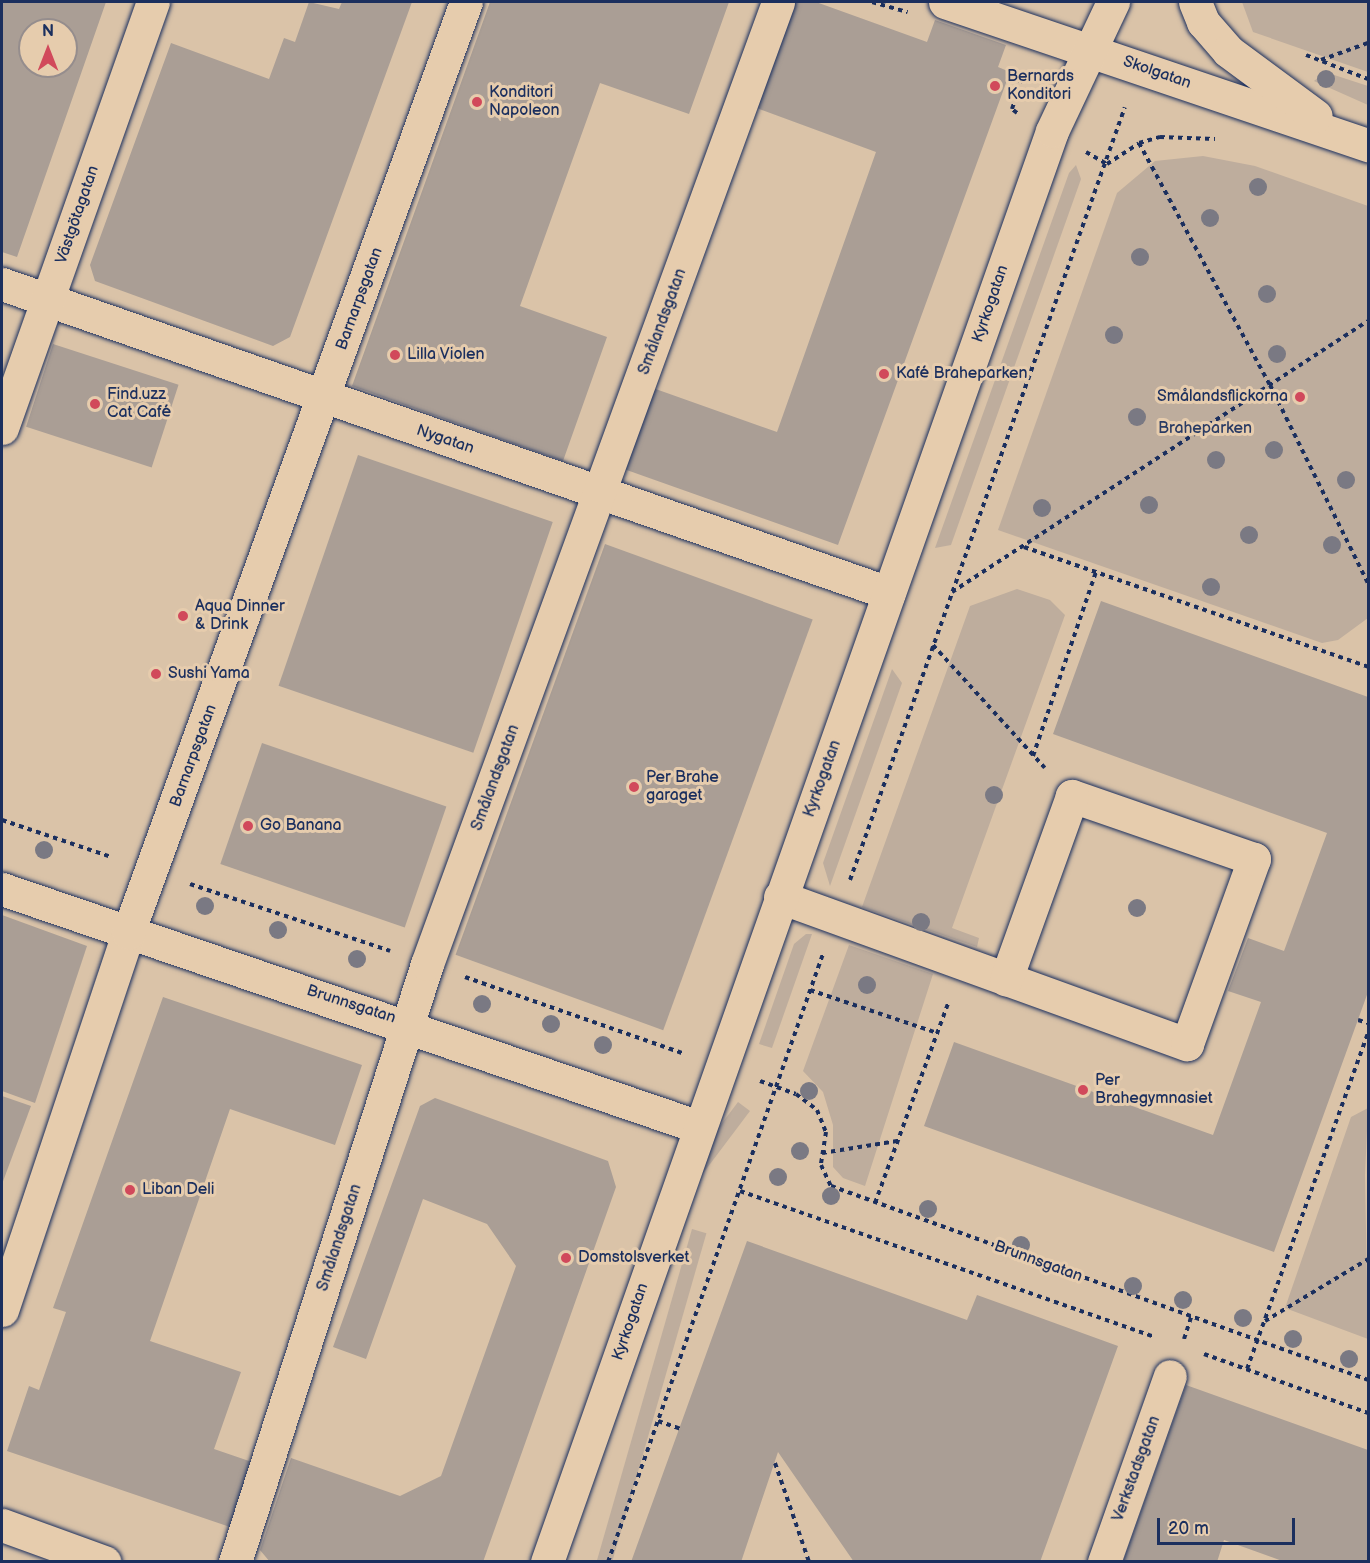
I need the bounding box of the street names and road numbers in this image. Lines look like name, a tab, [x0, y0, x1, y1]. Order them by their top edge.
street label: Skolgatan	[1120, 52, 1194, 94]
street label: Västgötagatan	[52, 163, 104, 267]
street label: Barnarpsgatan	[333, 245, 387, 353]
street label: Kyrkogatan	[969, 263, 1013, 345]
street label: Smålandsgatan	[635, 266, 691, 378]
street label: Nygatan	[414, 421, 476, 459]
street label: Barnarpsgatan	[167, 702, 221, 810]
street label: Smålandsgatan	[468, 722, 524, 834]
street label: Kyrkogatan	[800, 738, 846, 820]
street label: Brunnsgatan	[304, 982, 398, 1028]
street label: Smålandsgatan	[314, 1182, 366, 1294]
street label: Brunnsgatan	[991, 1237, 1085, 1287]
street label: Kyrkogatan	[609, 1281, 653, 1363]
street label: Verkstadsgatan	[1109, 1414, 1165, 1524]

